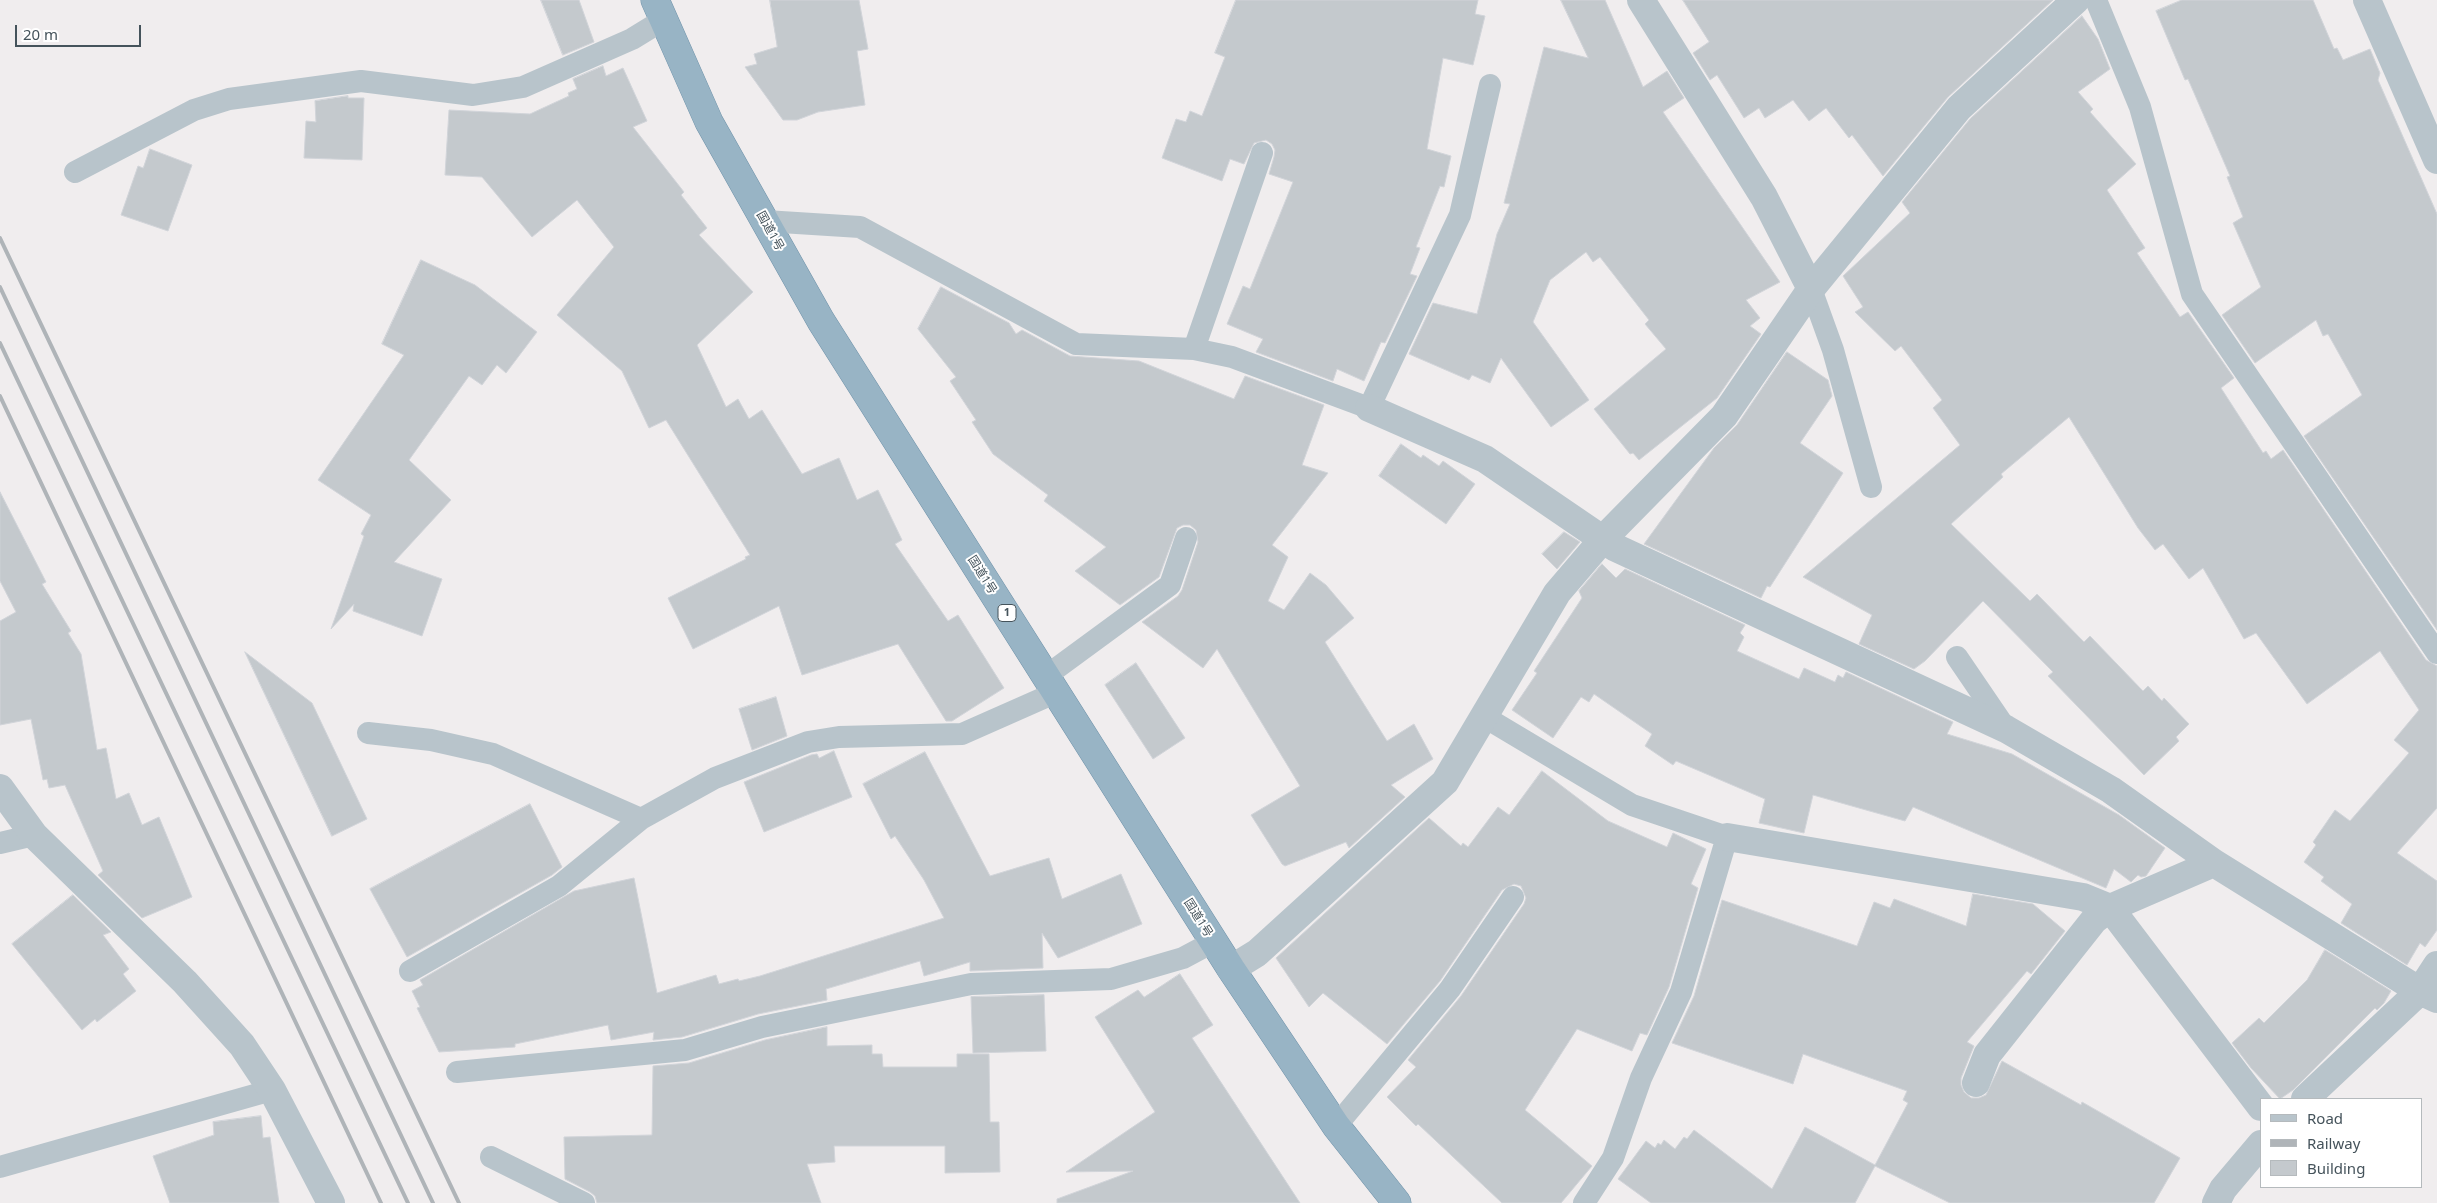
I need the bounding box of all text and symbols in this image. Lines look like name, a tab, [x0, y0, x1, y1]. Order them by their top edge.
scale bar	[18, 15, 144, 47]
text: 20 m	[23, 24, 58, 44]
street label: 国道1号	[753, 209, 787, 253]
street label: 国道1号	[965, 553, 999, 597]
road number: 1	[998, 604, 1016, 622]
street label: 国道1号	[1181, 896, 1215, 940]
legend	[2260, 1098, 2422, 1188]
text: Road	[2307, 1108, 2343, 1128]
text: Railway	[2307, 1133, 2360, 1153]
text: Building	[2307, 1158, 2365, 1178]

